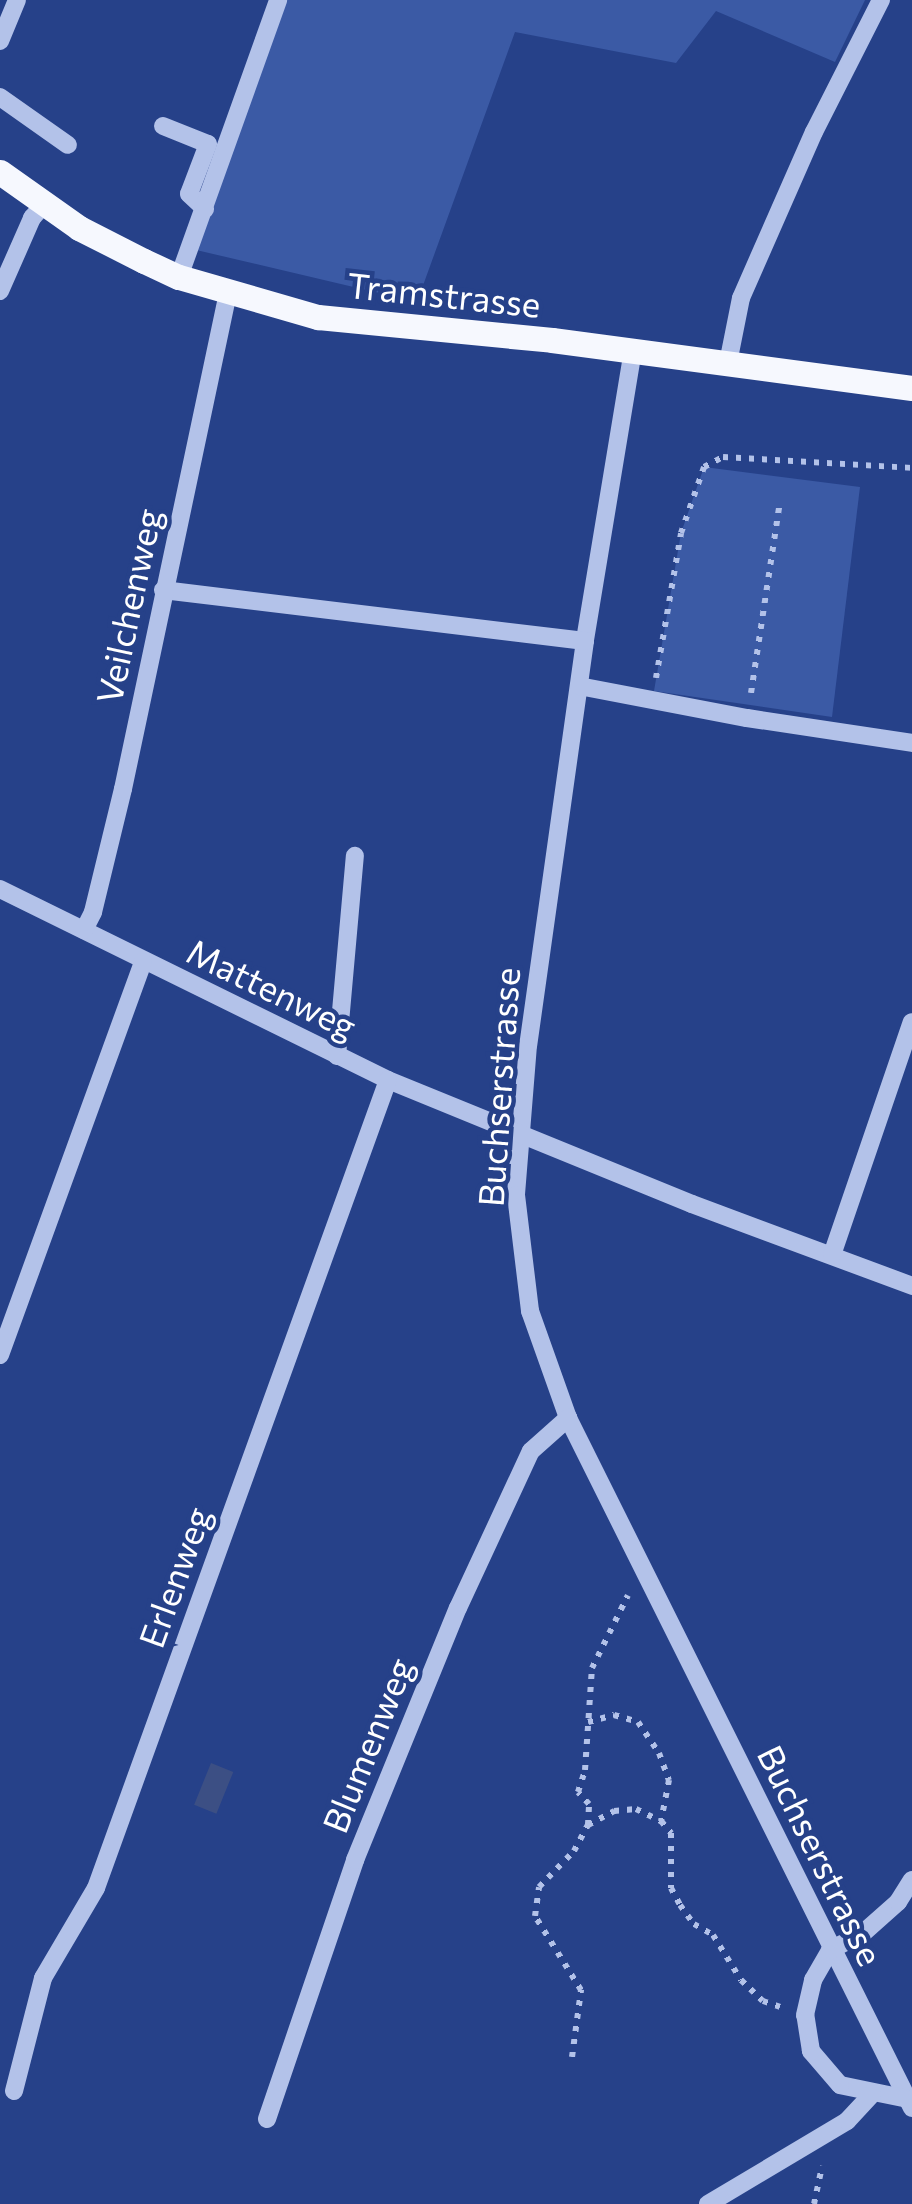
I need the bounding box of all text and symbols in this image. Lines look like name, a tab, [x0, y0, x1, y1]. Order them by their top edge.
street label: Tramstrasse	[345, 263, 543, 325]
street label: Veilchenweg	[87, 505, 169, 707]
street label: Mattenweg	[181, 929, 363, 1047]
street label: Buchserstrasse	[469, 966, 527, 1208]
street label: Erlenweg	[129, 1501, 219, 1653]
street label: Blumenweg	[313, 1652, 421, 1838]
street label: Buchserstrasse	[750, 1738, 892, 1972]

